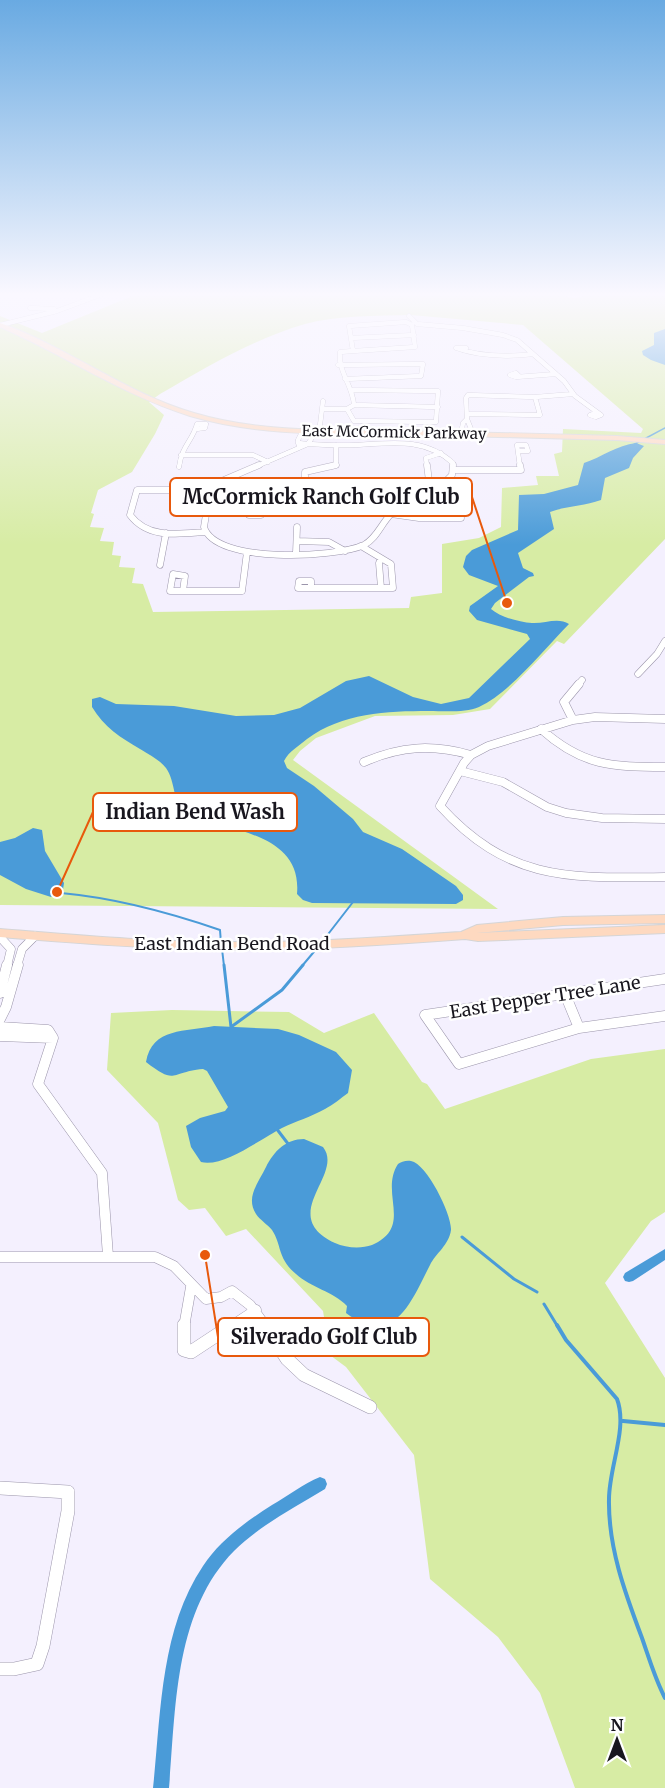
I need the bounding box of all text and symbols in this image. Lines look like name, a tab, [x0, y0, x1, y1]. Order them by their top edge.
street label: East McCormick Parkway	[301, 421, 487, 443]
callout: McCormick Ranch Golf Club	[170, 478, 472, 516]
text: McCormick Ranch Golf Club	[182, 484, 460, 509]
callout: Indian Bend Wash	[93, 793, 297, 831]
text: Indian Bend Wash	[105, 799, 286, 824]
street label: East Indian Bend Road	[134, 932, 330, 955]
street label: East Pepper Tree Lane	[448, 971, 642, 1023]
callout: Silverado Golf Club	[218, 1318, 429, 1356]
text: Silverado Golf Club	[231, 1324, 417, 1349]
north arrow	[587, 1710, 647, 1770]
text: N	[611, 1715, 624, 1735]

